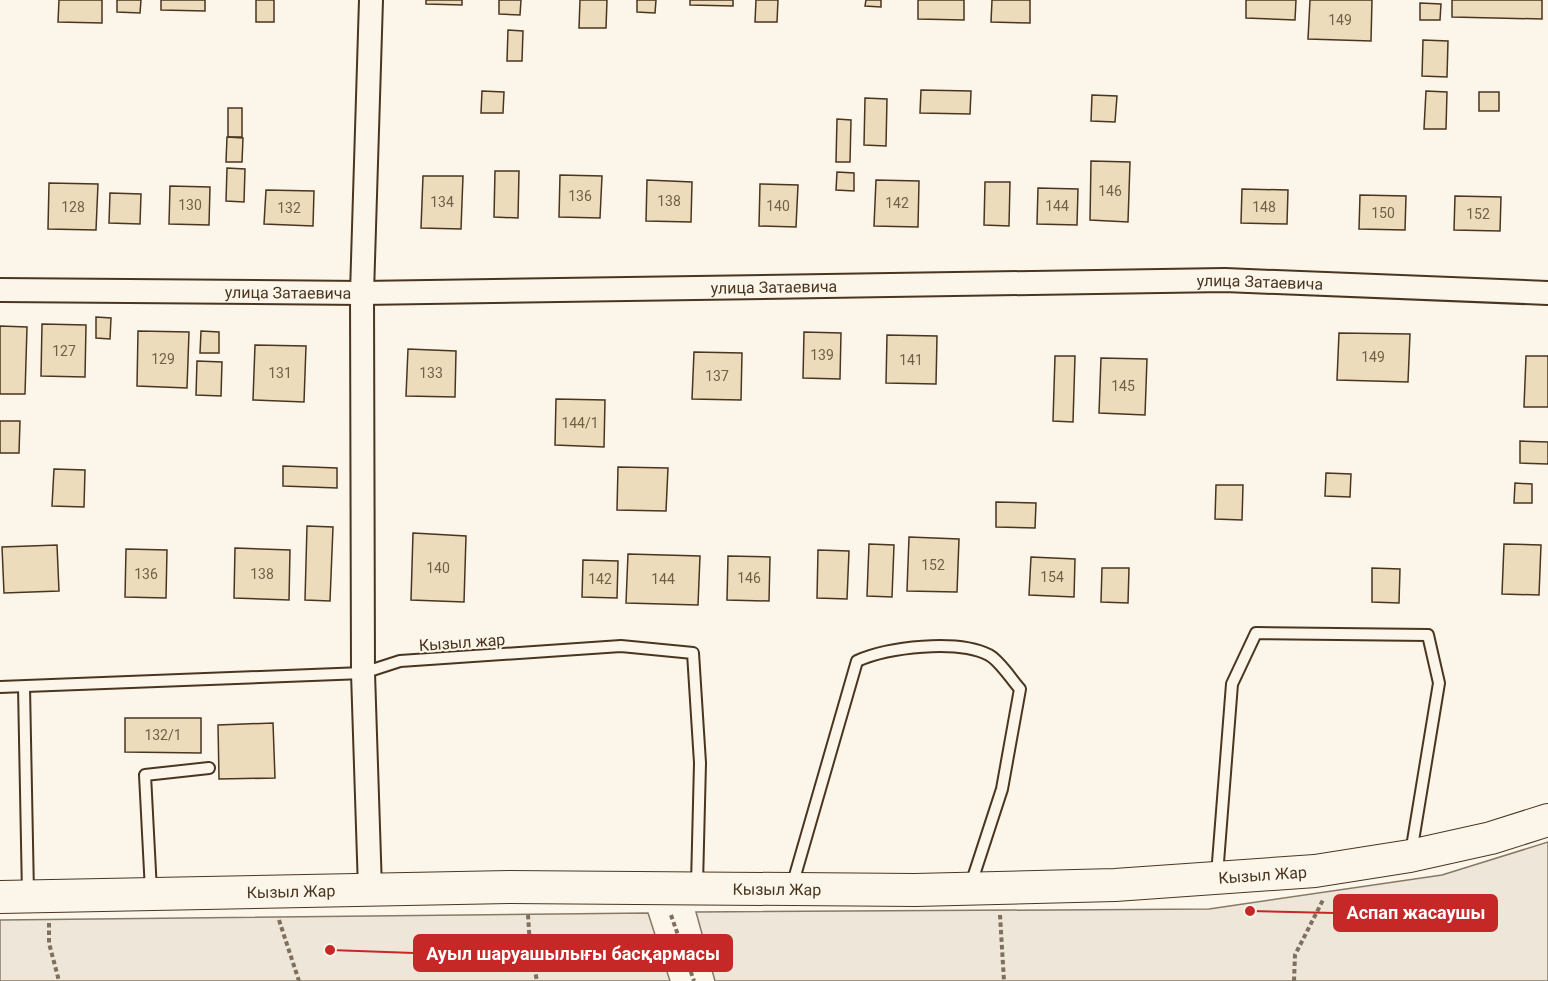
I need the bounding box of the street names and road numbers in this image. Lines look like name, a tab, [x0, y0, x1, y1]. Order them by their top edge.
street label: улица Затаевича	[1196, 271, 1323, 294]
street label: улица Затаевича	[711, 277, 837, 298]
street label: улица Затаевича	[225, 283, 351, 303]
street label: Кызыл жар	[418, 630, 506, 655]
street label: Кызыл Жар	[1218, 863, 1307, 888]
street label: Кызыл Жар	[732, 880, 821, 899]
street label: Кызыл Жар	[246, 881, 335, 902]

